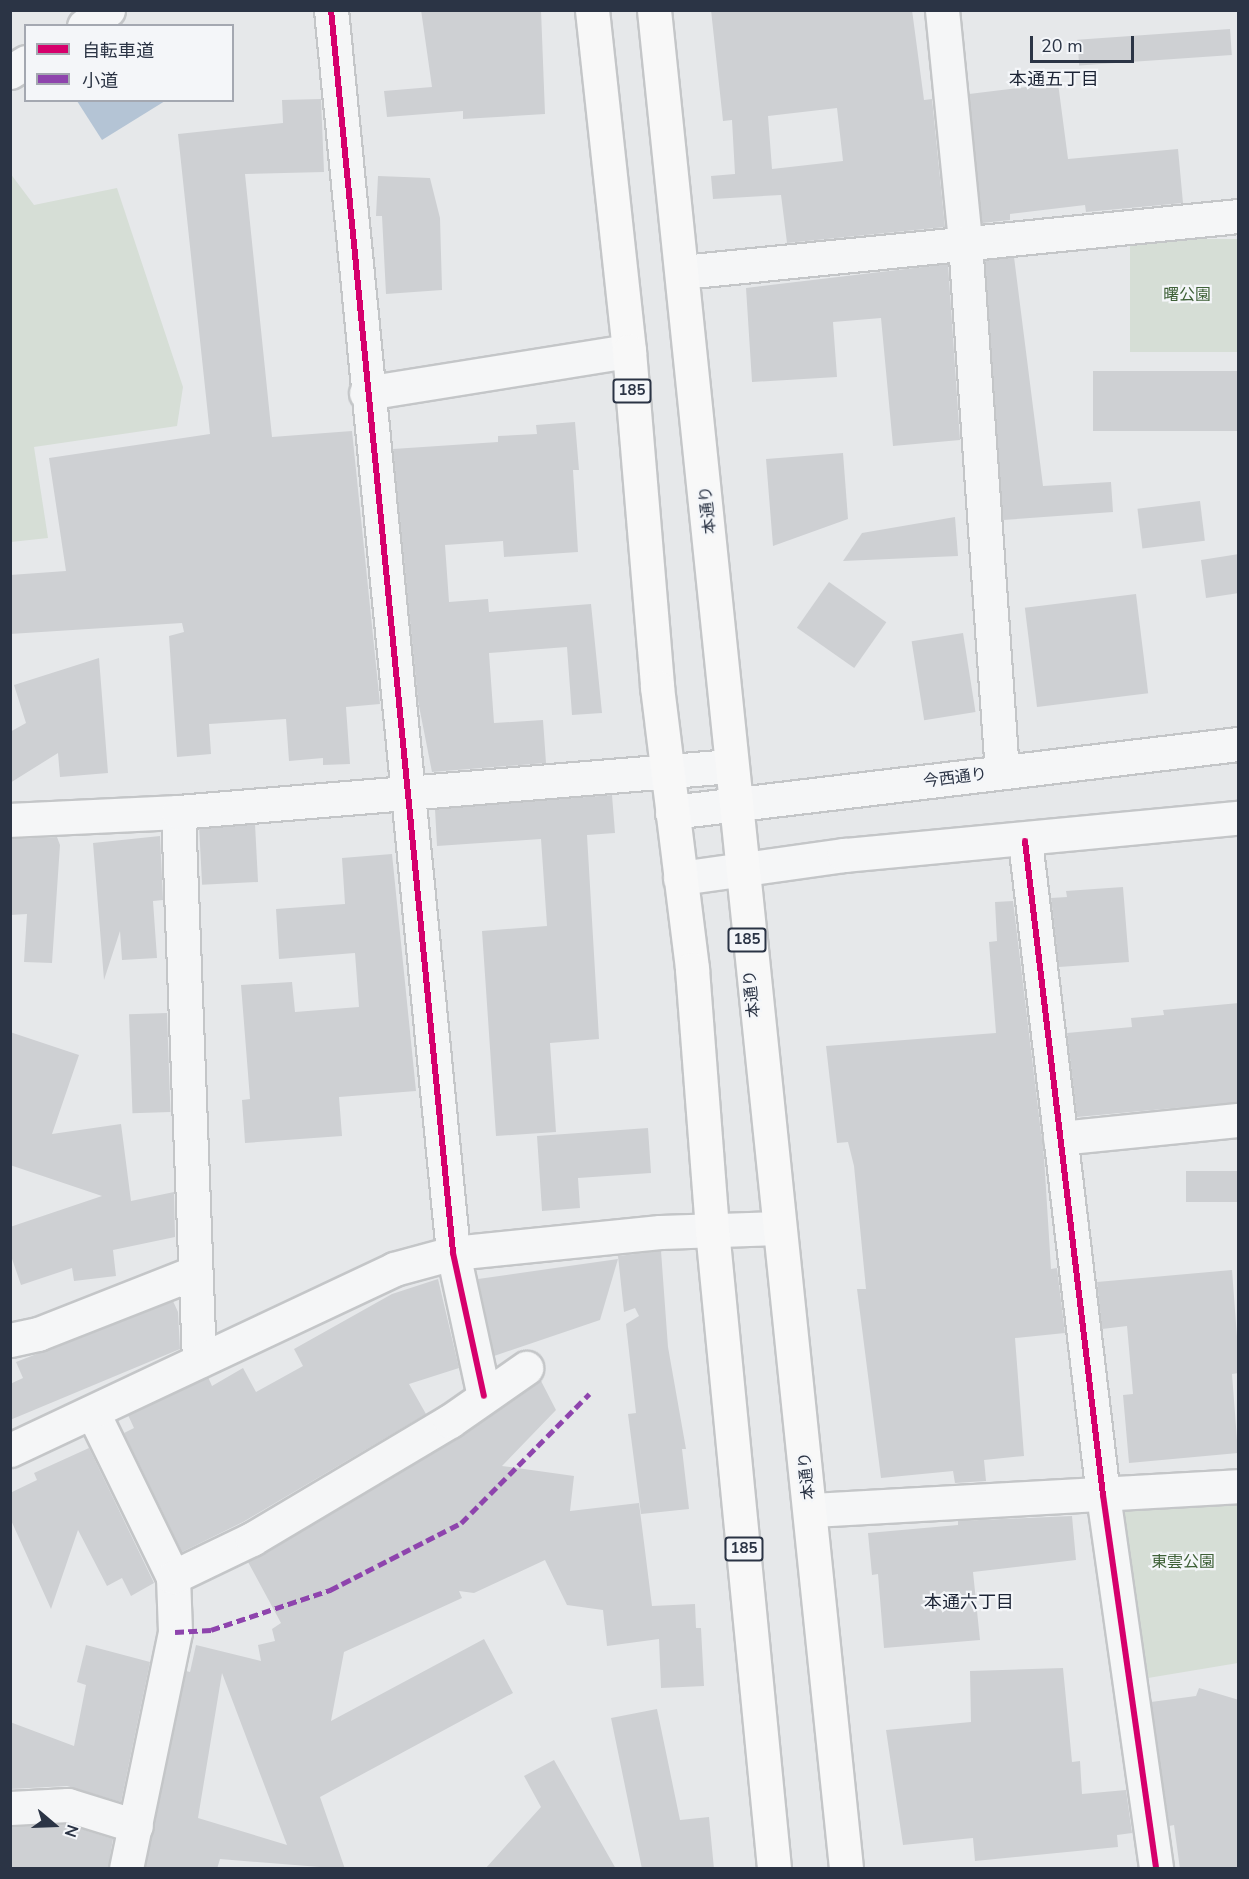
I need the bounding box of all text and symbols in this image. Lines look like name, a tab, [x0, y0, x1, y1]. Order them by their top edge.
legend	[24, 24, 234, 102]
scale bar	[1033, 24, 1136, 62]
text: 20 m	[1041, 34, 1083, 58]
text: 自転車道	[82, 39, 154, 63]
district label: 本通五丁目	[1009, 68, 1099, 90]
text: 小道	[82, 69, 118, 93]
park label: 曙公園	[1163, 285, 1211, 305]
road number: 185	[612, 379, 652, 403]
street label: 本通り	[696, 485, 720, 535]
street label: 今西通り	[922, 765, 988, 791]
road number: 185	[728, 928, 766, 952]
street label: 本通り	[740, 969, 764, 1019]
street label: 本通り	[795, 1451, 819, 1501]
road number: 185	[724, 1537, 764, 1561]
park label: 東雲公園	[1151, 1552, 1215, 1572]
district label: 本通六丁目	[924, 1591, 1014, 1613]
north arrow	[24, 1795, 84, 1855]
text: N	[59, 1822, 83, 1840]

